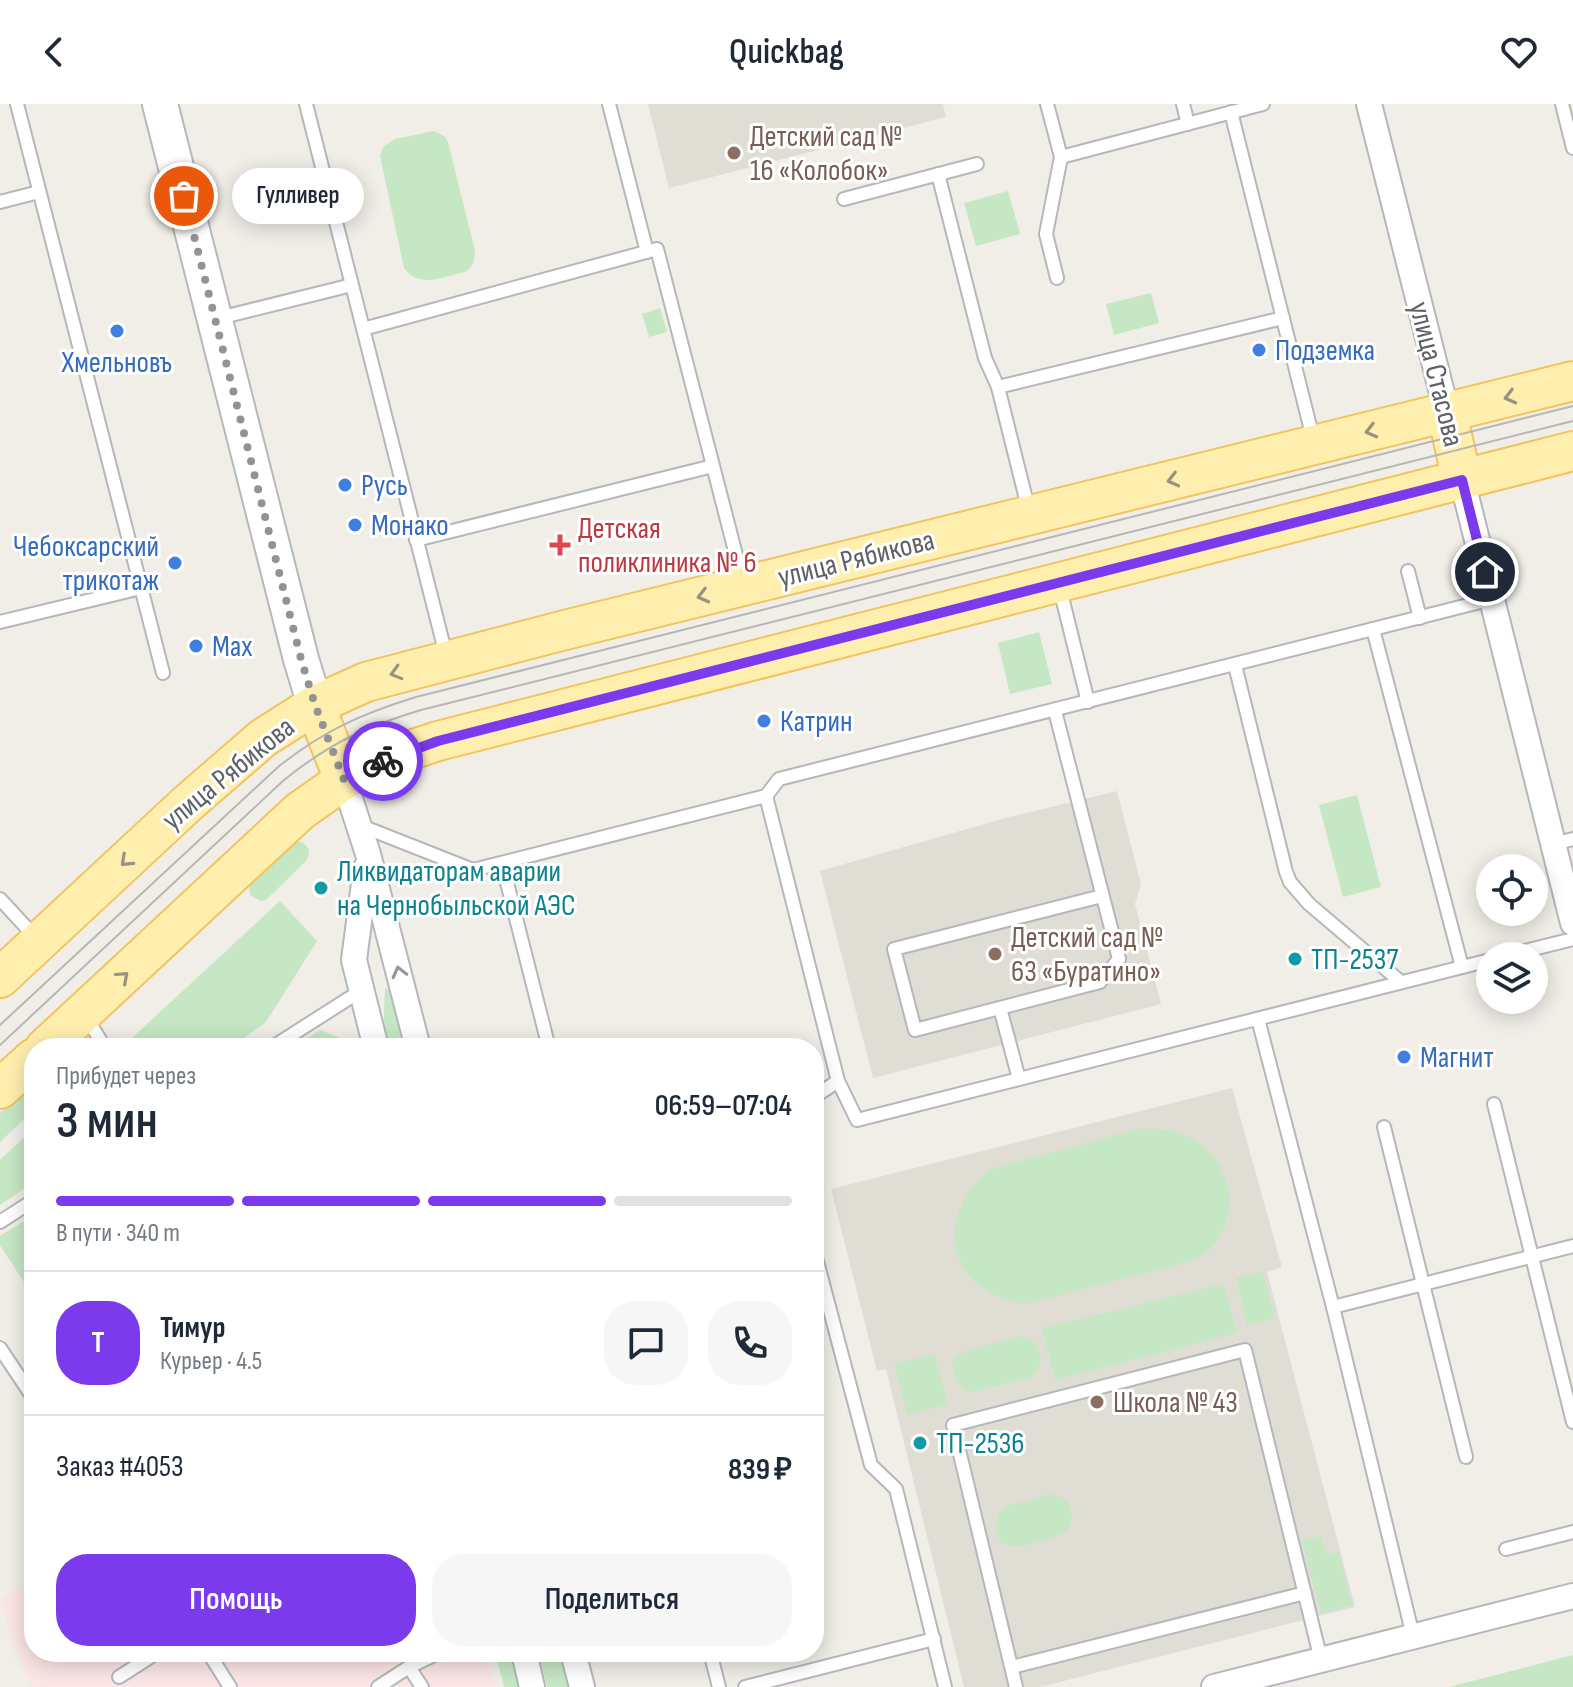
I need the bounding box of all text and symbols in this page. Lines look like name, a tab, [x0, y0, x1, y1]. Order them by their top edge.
icon: back	[32, 30, 76, 74]
icon: heart	[1497, 30, 1541, 74]
text: Quickbag	[729, 31, 844, 74]
place label: Детский сад № 16 «Колобок»	[750, 119, 902, 189]
marker: Детский сад № 16 «Колобок»	[725, 144, 743, 162]
pin	[150, 162, 218, 230]
callout: Гулливер	[232, 168, 364, 224]
icon: bag	[162, 174, 206, 218]
text: Гулливер	[256, 180, 340, 211]
street label: улица Стасова	[1401, 298, 1471, 450]
marker: Хмельновъ	[108, 322, 126, 340]
place label: Подземка	[1275, 333, 1375, 369]
marker: Подземка	[1250, 341, 1268, 359]
place label: Хмельновъ	[61, 345, 172, 381]
one-way arrow	[1504, 387, 1518, 404]
one-way arrow	[1365, 422, 1379, 439]
place label: Русь	[361, 468, 408, 504]
one-way arrow	[1166, 471, 1180, 488]
marker: Русь	[336, 476, 354, 494]
place label: Монако	[371, 508, 449, 544]
place label: Детская поликлиника № 6	[578, 511, 757, 581]
marker: Монако	[346, 516, 364, 534]
street label: улица Рябикова	[774, 522, 938, 596]
place label: Чебоксарский трикотаж	[13, 529, 159, 599]
marker: Детская поликлиника № 6	[549, 534, 571, 556]
pin	[1451, 538, 1519, 606]
icon: home	[1463, 550, 1507, 594]
marker: Чебоксарский трикотаж	[166, 554, 184, 572]
one-way arrow	[696, 586, 710, 603]
place label: Max	[212, 629, 253, 665]
marker: Max	[187, 637, 205, 655]
one-way arrow	[390, 664, 404, 681]
place label: Катрин	[780, 704, 853, 740]
street label: улица Рябикова	[155, 709, 302, 838]
marker: Катрин	[755, 712, 773, 730]
courier	[343, 721, 423, 801]
icon: bike	[361, 739, 405, 783]
one-way arrow	[120, 851, 135, 865]
place label: Ликвидаторам аварии на Чернобыльской АЭС	[337, 854, 576, 924]
map controls	[1476, 854, 1548, 1014]
button: locate	[1476, 854, 1548, 926]
marker: Ликвидаторам аварии на Чернобыльской АЭС	[312, 879, 330, 897]
place label: Детский сад № 63 «Буратино»	[1011, 920, 1163, 990]
place label: ТП-2537	[1311, 942, 1398, 978]
button: layers	[1476, 942, 1548, 1014]
marker: Детский сад № 63 «Буратино»	[986, 945, 1004, 963]
marker: ТП-2537	[1286, 950, 1304, 968]
one-way arrow	[391, 966, 408, 980]
one-way arrow	[114, 972, 129, 986]
place label: Магнит	[1420, 1040, 1494, 1076]
marker: Магнит	[1395, 1048, 1413, 1066]
text: Прибудет через	[56, 1061, 196, 1092]
text: 06:59–07:04	[655, 1088, 792, 1124]
text: 3 мин	[56, 1090, 158, 1153]
text: В пути · 340 m	[56, 1218, 180, 1249]
button: chat	[604, 1301, 688, 1385]
button: phone	[708, 1301, 792, 1385]
text: Тимур	[160, 1310, 225, 1346]
text: Т	[91, 1325, 105, 1361]
text: Курьер · 4.5	[160, 1346, 262, 1377]
place label: Школа № 43	[1113, 1385, 1238, 1421]
marker: Школа № 43	[1088, 1393, 1106, 1411]
place label: ТП-2536	[936, 1426, 1025, 1462]
marker: ТП-2536	[911, 1434, 929, 1452]
text: Заказ #4053	[56, 1449, 184, 1485]
text: 839 ₽	[728, 1452, 792, 1488]
button: Помощь	[56, 1554, 416, 1646]
button: Поделиться	[432, 1554, 792, 1646]

